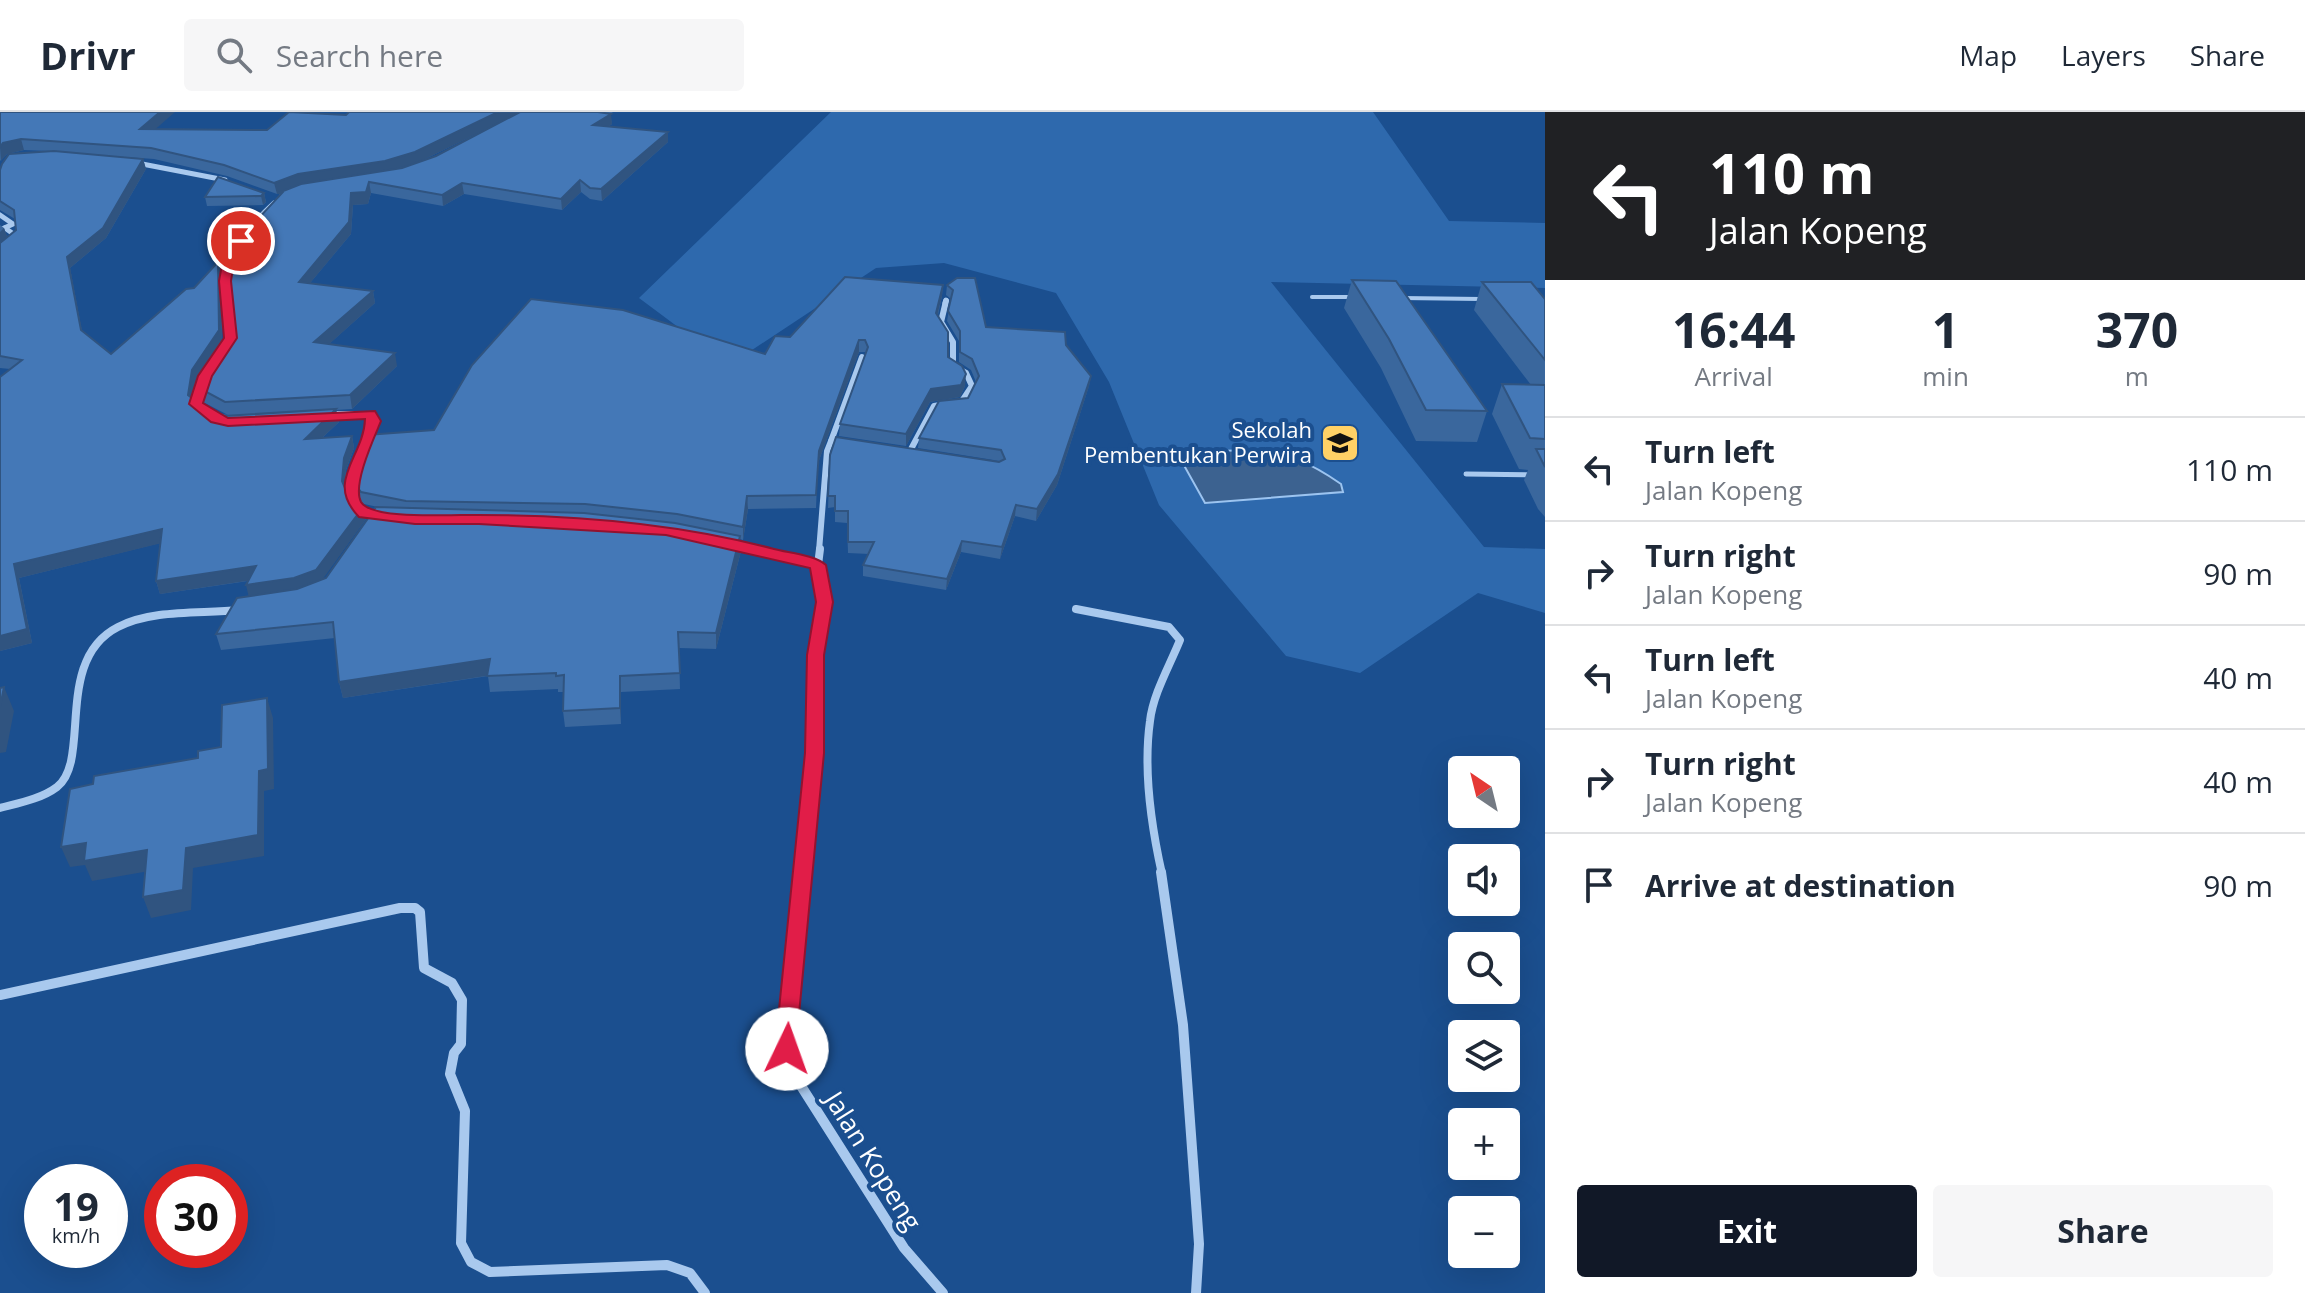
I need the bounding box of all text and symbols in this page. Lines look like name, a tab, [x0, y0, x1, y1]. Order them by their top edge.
search box	[184, 19, 744, 91]
text: Drivr	[40, 29, 136, 81]
icon: search	[212, 33, 256, 77]
text: Search here	[276, 35, 443, 76]
text: Map	[1959, 36, 2017, 74]
text: Layers	[2061, 36, 2146, 74]
text: Share	[2190, 36, 2265, 74]
text: 110 m	[1709, 134, 1875, 210]
icon: left	[1577, 144, 1681, 248]
text: Jalan Kopeng	[1709, 206, 1927, 255]
pin	[207, 207, 275, 275]
icon: arrive	[219, 219, 263, 263]
text: 16:44	[1672, 297, 1795, 362]
text: 1	[1932, 297, 1959, 362]
text: 370	[2096, 297, 2178, 362]
text: Arrival	[1694, 358, 1773, 394]
text: min	[1922, 358, 1969, 394]
text: m	[2125, 358, 2149, 394]
place label: Sekolah Pembentukan Perwira	[1084, 414, 1312, 469]
school or university icon: Sekolah Pembentukan Perwira	[1319, 422, 1361, 464]
text: Turn left	[1645, 431, 1775, 472]
icon: left	[1577, 447, 1621, 491]
text: 110 m	[2186, 449, 2273, 490]
text: Jalan Kopeng	[1645, 472, 1802, 508]
text: Turn right	[1645, 535, 1796, 576]
icon: right	[1577, 551, 1621, 595]
text: 90 m	[2203, 553, 2273, 594]
text: Jalan Kopeng	[1645, 576, 1802, 612]
text: Turn left	[1645, 639, 1775, 680]
icon: left	[1577, 655, 1621, 699]
text: 40 m	[2203, 657, 2273, 698]
text: Jalan Kopeng	[1645, 680, 1802, 716]
text: Turn right	[1645, 743, 1796, 784]
north arrow	[1448, 756, 1520, 828]
map controls	[1448, 756, 1520, 1268]
icon: right	[1577, 759, 1621, 803]
text: 40 m	[2203, 761, 2273, 802]
text: Jalan Kopeng	[1645, 784, 1802, 820]
button: sound	[1448, 844, 1520, 916]
icon: arrive	[1577, 863, 1621, 907]
text: Arrive at destination	[1645, 865, 1956, 906]
text: 90 m	[2203, 865, 2273, 906]
button: search	[1448, 932, 1520, 1004]
position arrow	[745, 1007, 829, 1091]
button: layers	[1448, 1020, 1520, 1092]
street label: Jalan Kopeng	[815, 1082, 931, 1237]
button: +	[1448, 1108, 1520, 1180]
speed limit sign: 30	[144, 1164, 248, 1268]
text: 19	[53, 1178, 99, 1233]
button: Exit	[1577, 1185, 1917, 1277]
button: Share	[1933, 1185, 2273, 1277]
button: −	[1448, 1196, 1520, 1268]
text: km/h	[52, 1222, 100, 1249]

